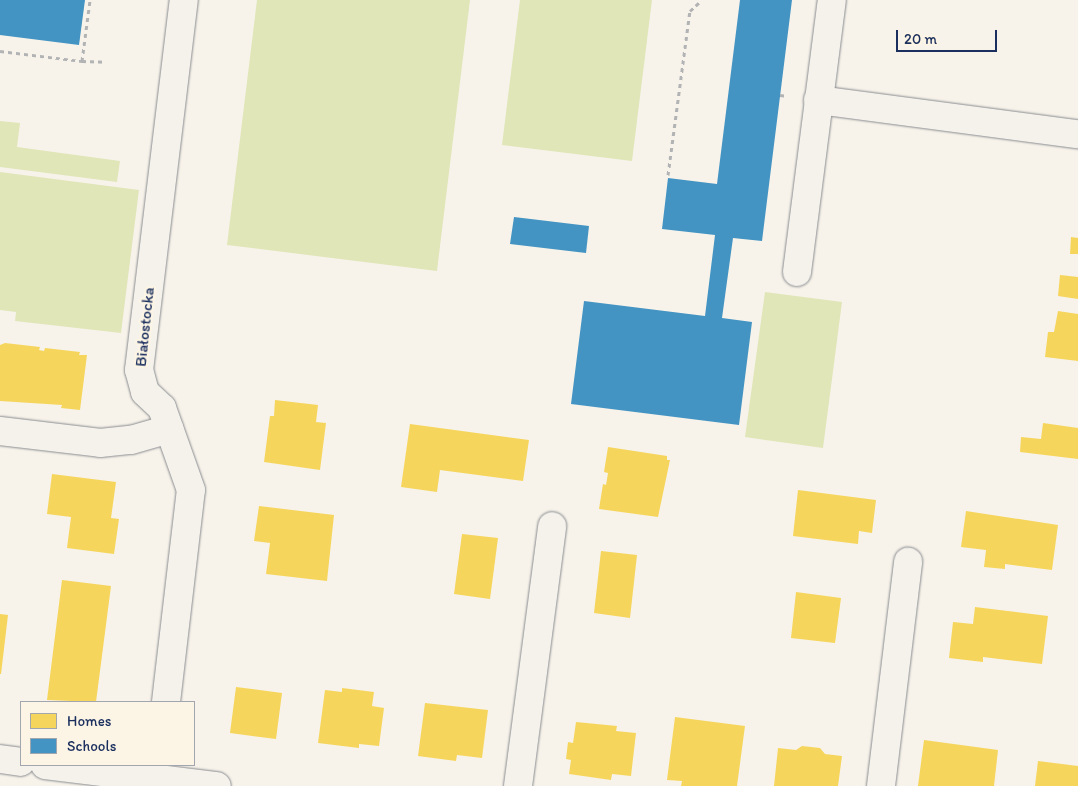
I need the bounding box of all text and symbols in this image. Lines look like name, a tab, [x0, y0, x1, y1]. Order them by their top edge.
scale bar	[898, 20, 999, 52]
text: 20 m	[904, 30, 937, 48]
street label: Białostocka	[131, 286, 159, 368]
legend	[20, 701, 195, 766]
text: Homes	[67, 712, 111, 730]
text: Schools	[67, 737, 116, 755]

